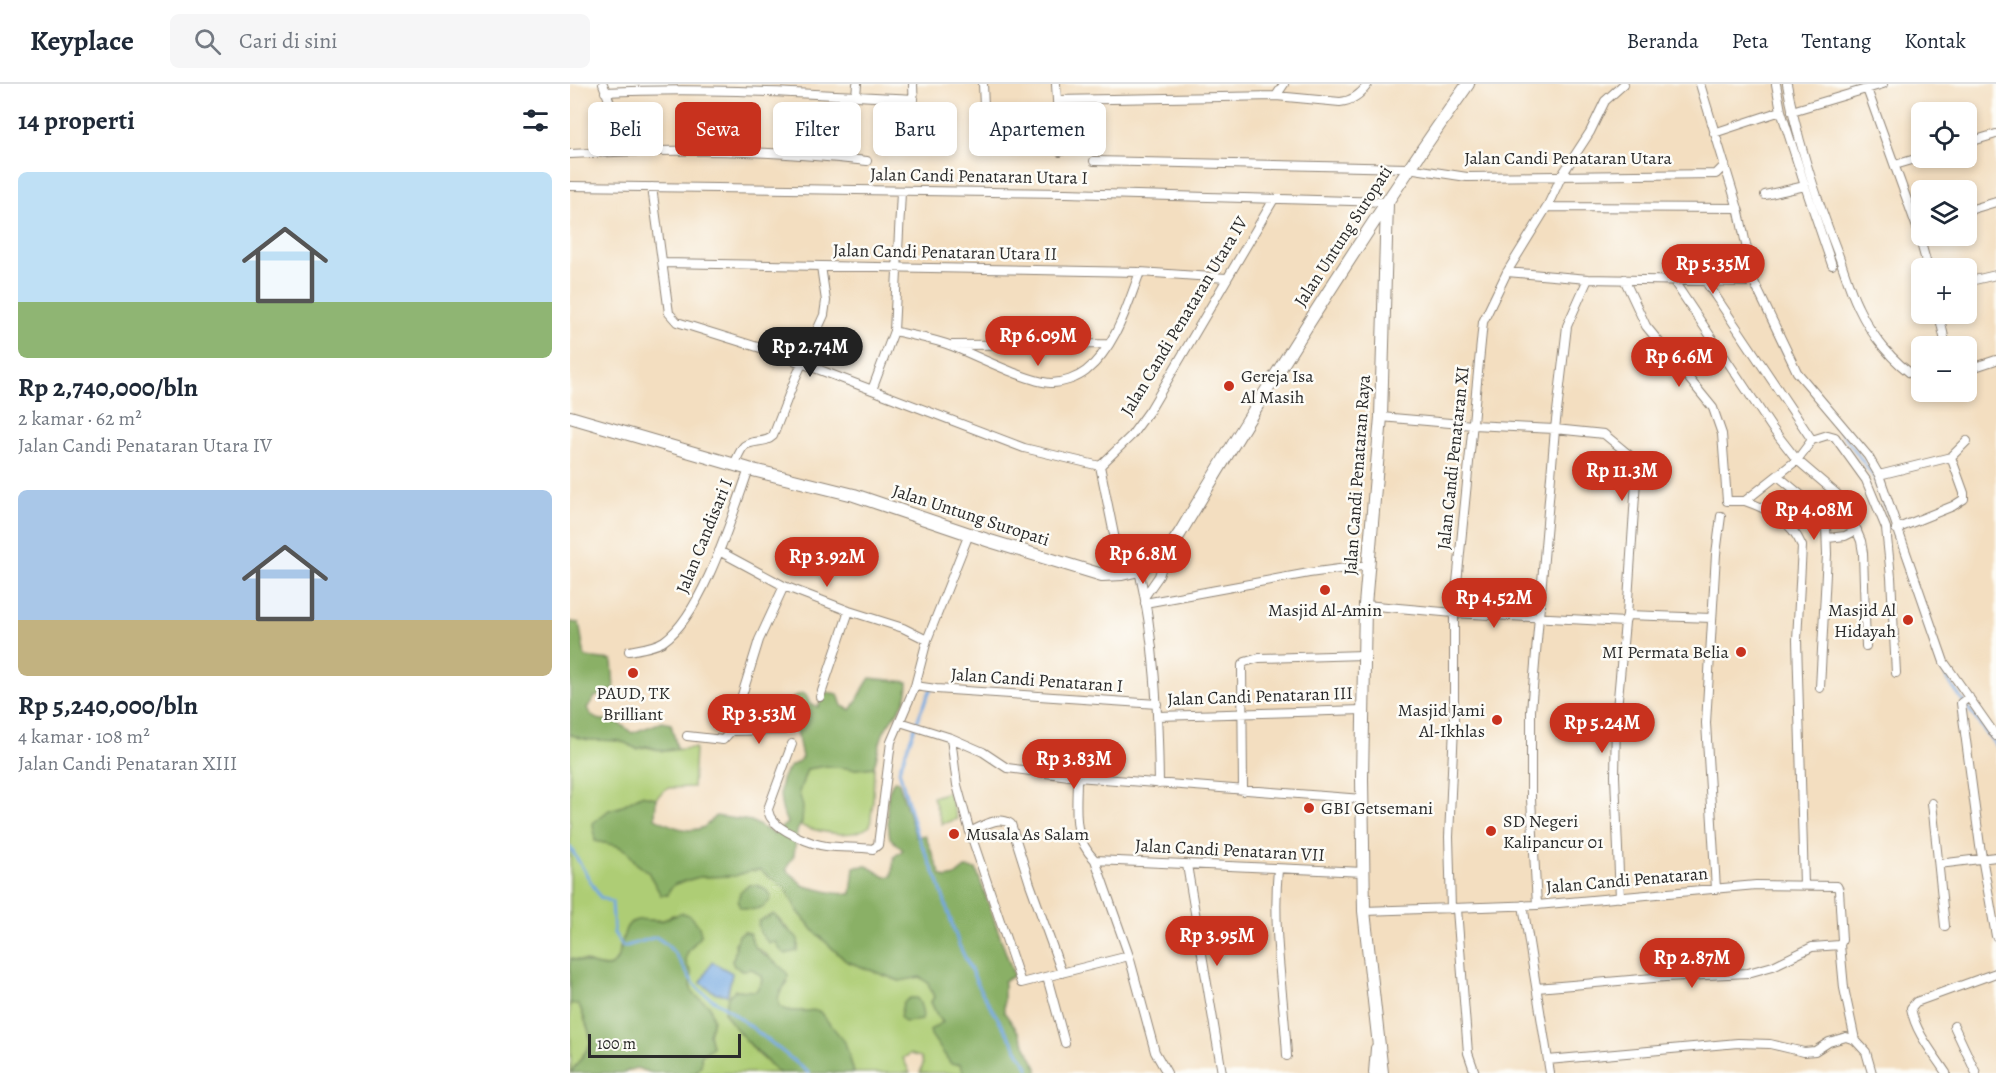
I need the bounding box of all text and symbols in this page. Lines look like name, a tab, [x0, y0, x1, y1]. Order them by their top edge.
search box	[170, 14, 590, 68]
text: Keyplace	[30, 22, 134, 60]
icon: search	[191, 25, 224, 58]
text: Cari di sini	[239, 26, 338, 56]
text: Beranda	[1627, 27, 1699, 55]
text: Peta	[1732, 27, 1768, 55]
text: Tentang	[1801, 27, 1871, 55]
text: Kontak	[1904, 27, 1966, 55]
chip: Beli	[588, 102, 663, 156]
chip: Sewa	[675, 102, 761, 156]
chip: Filter	[773, 102, 861, 156]
chip: Baru	[873, 102, 957, 156]
chip: Apartemen	[969, 102, 1106, 156]
map controls	[1911, 102, 1977, 402]
button: locate	[1911, 102, 1977, 168]
text: 14 properti	[18, 103, 135, 138]
icon: filters	[519, 104, 552, 137]
street label: Jalan Candi Penataran Utara	[1464, 146, 1672, 170]
street label: Jalan Untung Suropati	[1288, 161, 1398, 311]
street label: Jalan Candi Penataran Utara I	[870, 162, 1088, 190]
button: layers	[1911, 180, 1977, 246]
icon: home	[231, 211, 339, 319]
street label: Jalan Candi Penataran Utara IV	[1115, 212, 1253, 420]
street label: Jalan Candi Penataran Utara II	[833, 238, 1057, 266]
pin: Rp 5.35M	[1651, 244, 1775, 295]
text: Rp 5.35M	[1676, 250, 1750, 277]
button: +	[1911, 258, 1977, 324]
pin: Rp 6.09M	[976, 316, 1100, 367]
text: Rp 6.09M	[999, 322, 1077, 349]
pin: Rp 2.74M	[748, 327, 872, 378]
text: Rp 2.74M	[772, 333, 848, 360]
button: −	[1911, 336, 1977, 402]
pin: Rp 6.6M	[1624, 337, 1734, 388]
text: Rp 6.6M	[1645, 343, 1713, 370]
place label: Gereja Isa Al Masih	[1240, 364, 1314, 409]
street label: Jalan Candi Penataran XI	[1431, 365, 1475, 551]
text: Rp 2,740,000/bln	[18, 370, 198, 405]
street label: Jalan Candi Penataran Raya	[1338, 373, 1376, 576]
marker: Gereja Isa Al Masih	[1222, 379, 1236, 393]
text: 2 kamar · 62 m²	[18, 405, 142, 432]
text: Jalan Candi Penataran Utara IV	[18, 432, 272, 459]
pin: Rp 11.3M	[1560, 451, 1684, 502]
text: Rp 11.3M	[1586, 457, 1658, 484]
street label: Jalan Candisari I	[670, 475, 738, 597]
street label: Jalan Untung Suropati	[889, 478, 1053, 552]
pin: Rp 4.08M	[1752, 490, 1876, 541]
text: Rp 4.08M	[1775, 496, 1853, 523]
icon: home	[231, 529, 339, 637]
pin: Rp 6.8M	[1088, 534, 1198, 585]
pin: Rp 3.92M	[765, 537, 889, 588]
text: Rp 6.8M	[1109, 540, 1177, 567]
text: Rp 3.92M	[789, 543, 865, 570]
pin: Rp 4.52M	[1432, 578, 1556, 629]
marker: Masjid Al-Amin	[1318, 583, 1332, 597]
text: Rp 4.52M	[1456, 584, 1532, 611]
place label: Masjid Al-Amin	[1268, 598, 1382, 622]
place label: Masjid Al Hidayah	[1828, 598, 1897, 643]
marker: Masjid Al Hidayah	[1901, 613, 1915, 627]
place label: MI Permata Belia	[1602, 640, 1730, 664]
marker: MI Permata Belia	[1734, 645, 1748, 659]
street label: Jalan Candi Penataran I	[950, 662, 1124, 698]
marker: PAUD, TK Brilliant	[626, 666, 640, 680]
place label: PAUD, TK Brilliant	[596, 681, 670, 726]
street label: Jalan Candi Penataran III	[1167, 681, 1353, 711]
text: Rp 5,240,000/bln	[18, 688, 198, 723]
pin: Rp 3.53M	[697, 694, 821, 745]
place label: Masjid Jami Al-Ikhlas	[1398, 698, 1485, 743]
text: Rp 3.53M	[722, 700, 796, 727]
pin: Rp 5.24M	[1540, 703, 1664, 754]
text: Rp 5.24M	[1564, 709, 1640, 736]
marker: Masjid Jami Al-Ikhlas	[1490, 713, 1504, 727]
text: 4 kamar · 108 m²	[18, 723, 150, 750]
pin: Rp 3.83M	[1012, 739, 1136, 790]
text: Rp 3.83M	[1036, 745, 1112, 772]
text: Jalan Candi Penataran XIII	[18, 750, 237, 777]
place label: GBI Getsemani	[1321, 796, 1433, 820]
marker: GBI Getsemani	[1302, 801, 1316, 815]
place label: SD Negeri Kalipancur 01	[1503, 809, 1603, 854]
place label: Musala As Salam	[966, 822, 1089, 846]
marker: SD Negeri Kalipancur 01	[1484, 824, 1498, 838]
marker: Musala As Salam	[947, 827, 961, 841]
street label: Jalan Candi Penataran VII	[1134, 833, 1326, 867]
street label: Jalan Candi Penataran	[1545, 861, 1709, 899]
pin: Rp 3.95M	[1155, 916, 1279, 967]
text: Rp 3.95M	[1179, 922, 1255, 949]
pin: Rp 2.87M	[1630, 938, 1754, 989]
text: Rp 2.87M	[1654, 944, 1730, 971]
scale bar	[588, 1031, 741, 1058]
text: 100 m	[597, 1033, 636, 1055]

